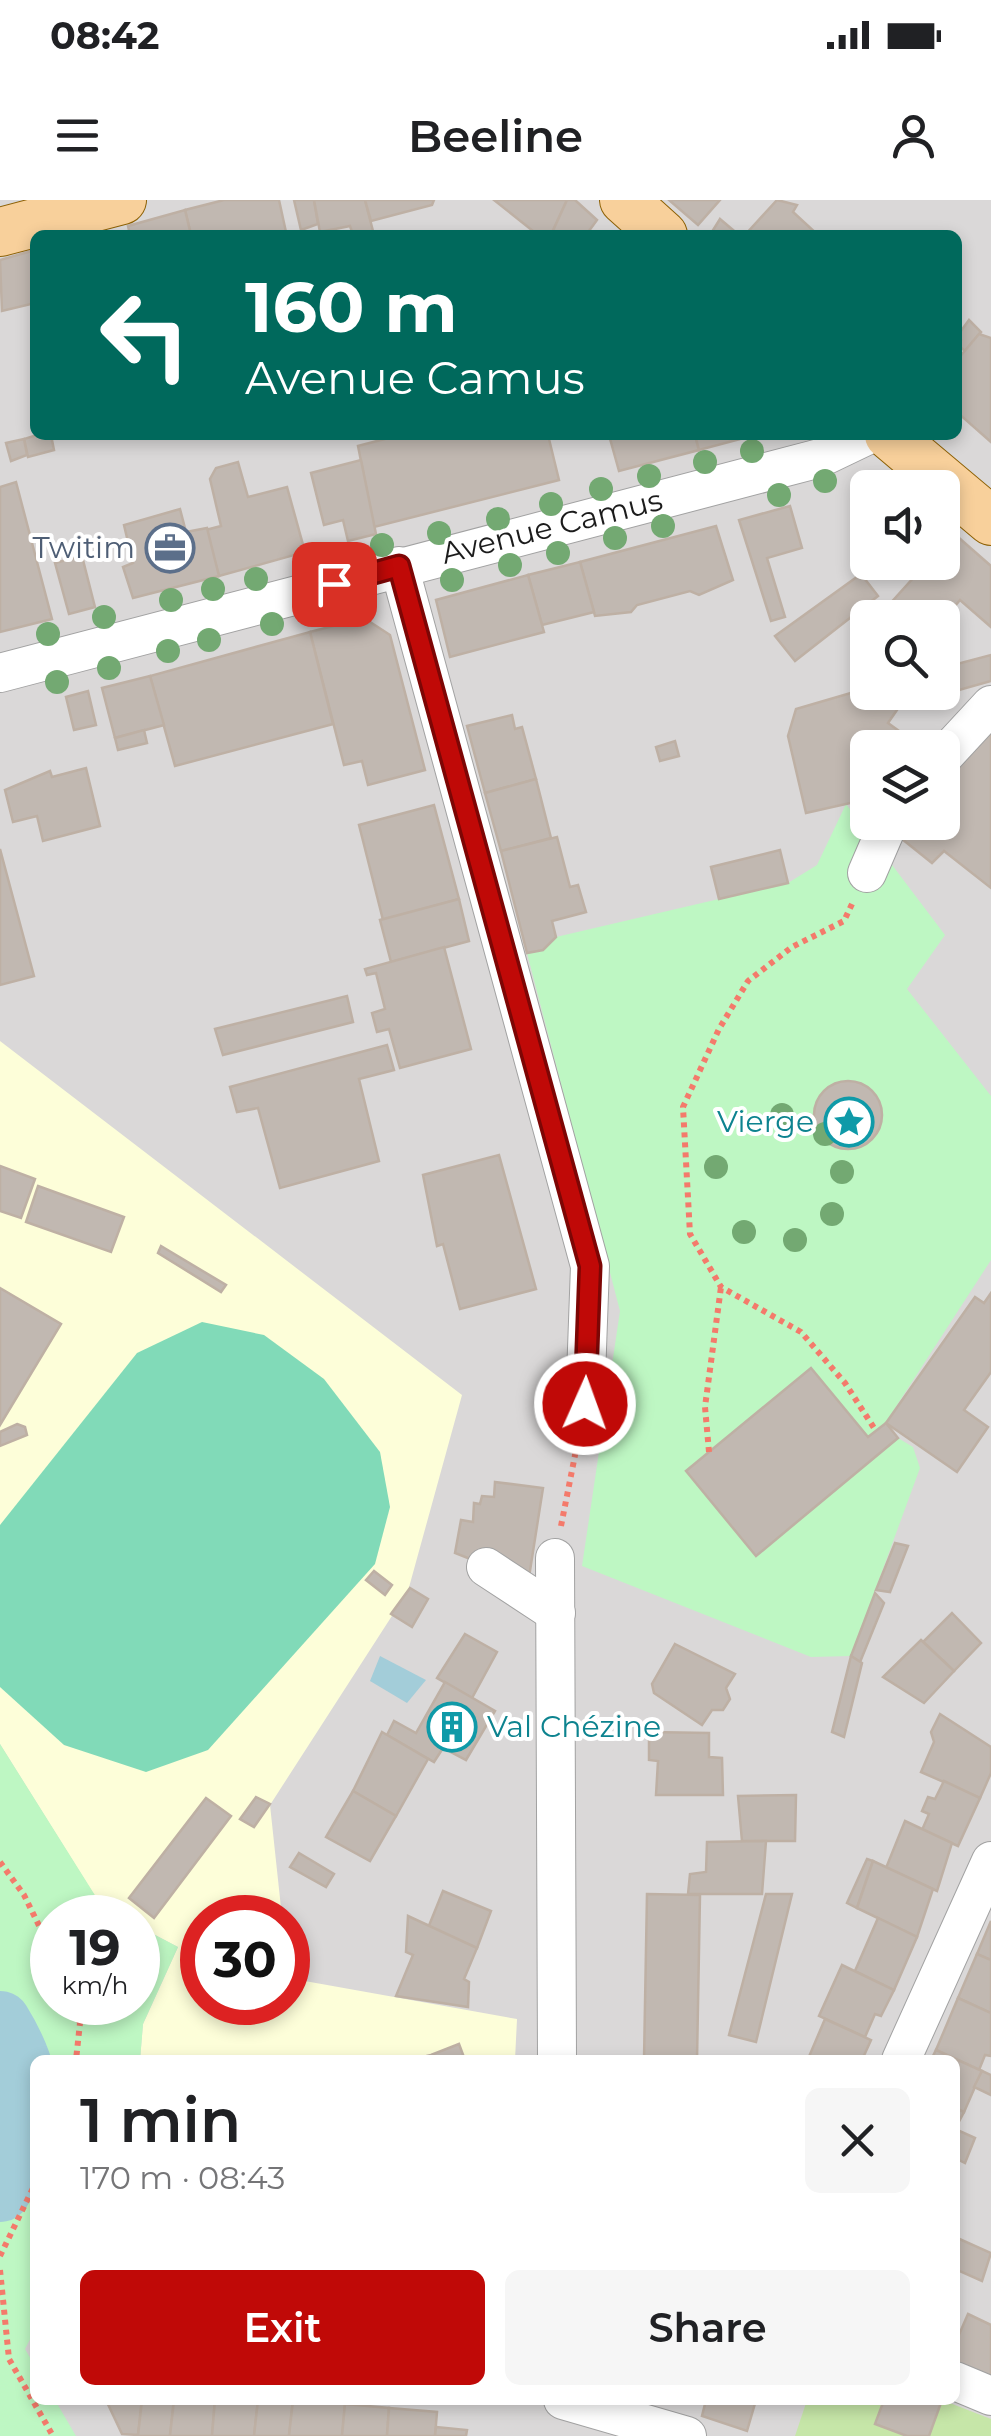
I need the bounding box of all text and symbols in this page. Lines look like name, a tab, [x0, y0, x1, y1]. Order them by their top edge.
text: 08:42	[50, 12, 159, 59]
icon: menu	[50, 108, 105, 163]
text: Beeline	[408, 108, 583, 163]
icon: person	[886, 108, 941, 163]
text: 160 m	[245, 264, 458, 350]
icon: left	[80, 270, 210, 400]
text: Avenue Camus	[245, 350, 585, 405]
map controls	[850, 470, 960, 840]
button: sound	[850, 470, 960, 580]
street label: Avenue Camus	[438, 481, 666, 572]
office icon: Twitim	[144, 522, 196, 574]
place label: Twitim	[33, 529, 135, 566]
pin	[292, 542, 377, 627]
icon: arrive	[307, 557, 362, 612]
button: search	[850, 600, 960, 710]
button: layers	[850, 730, 960, 840]
place icon: Vierge	[823, 1096, 875, 1148]
place label: Vierge	[717, 1103, 814, 1140]
position arrow	[533, 1352, 637, 1456]
building icon: Val Chézine	[426, 1701, 478, 1753]
place label: Val Chézine	[487, 1708, 661, 1745]
speed limit sign: 30	[180, 1895, 310, 2025]
text: 19	[69, 1917, 121, 1978]
text: km/h	[62, 1970, 128, 2000]
text: 1 min	[80, 2084, 241, 2157]
button: close	[805, 2088, 910, 2193]
text: 170 m · 08:43	[80, 2158, 285, 2197]
button: Exit	[80, 2270, 485, 2385]
button: Share	[505, 2270, 910, 2385]

